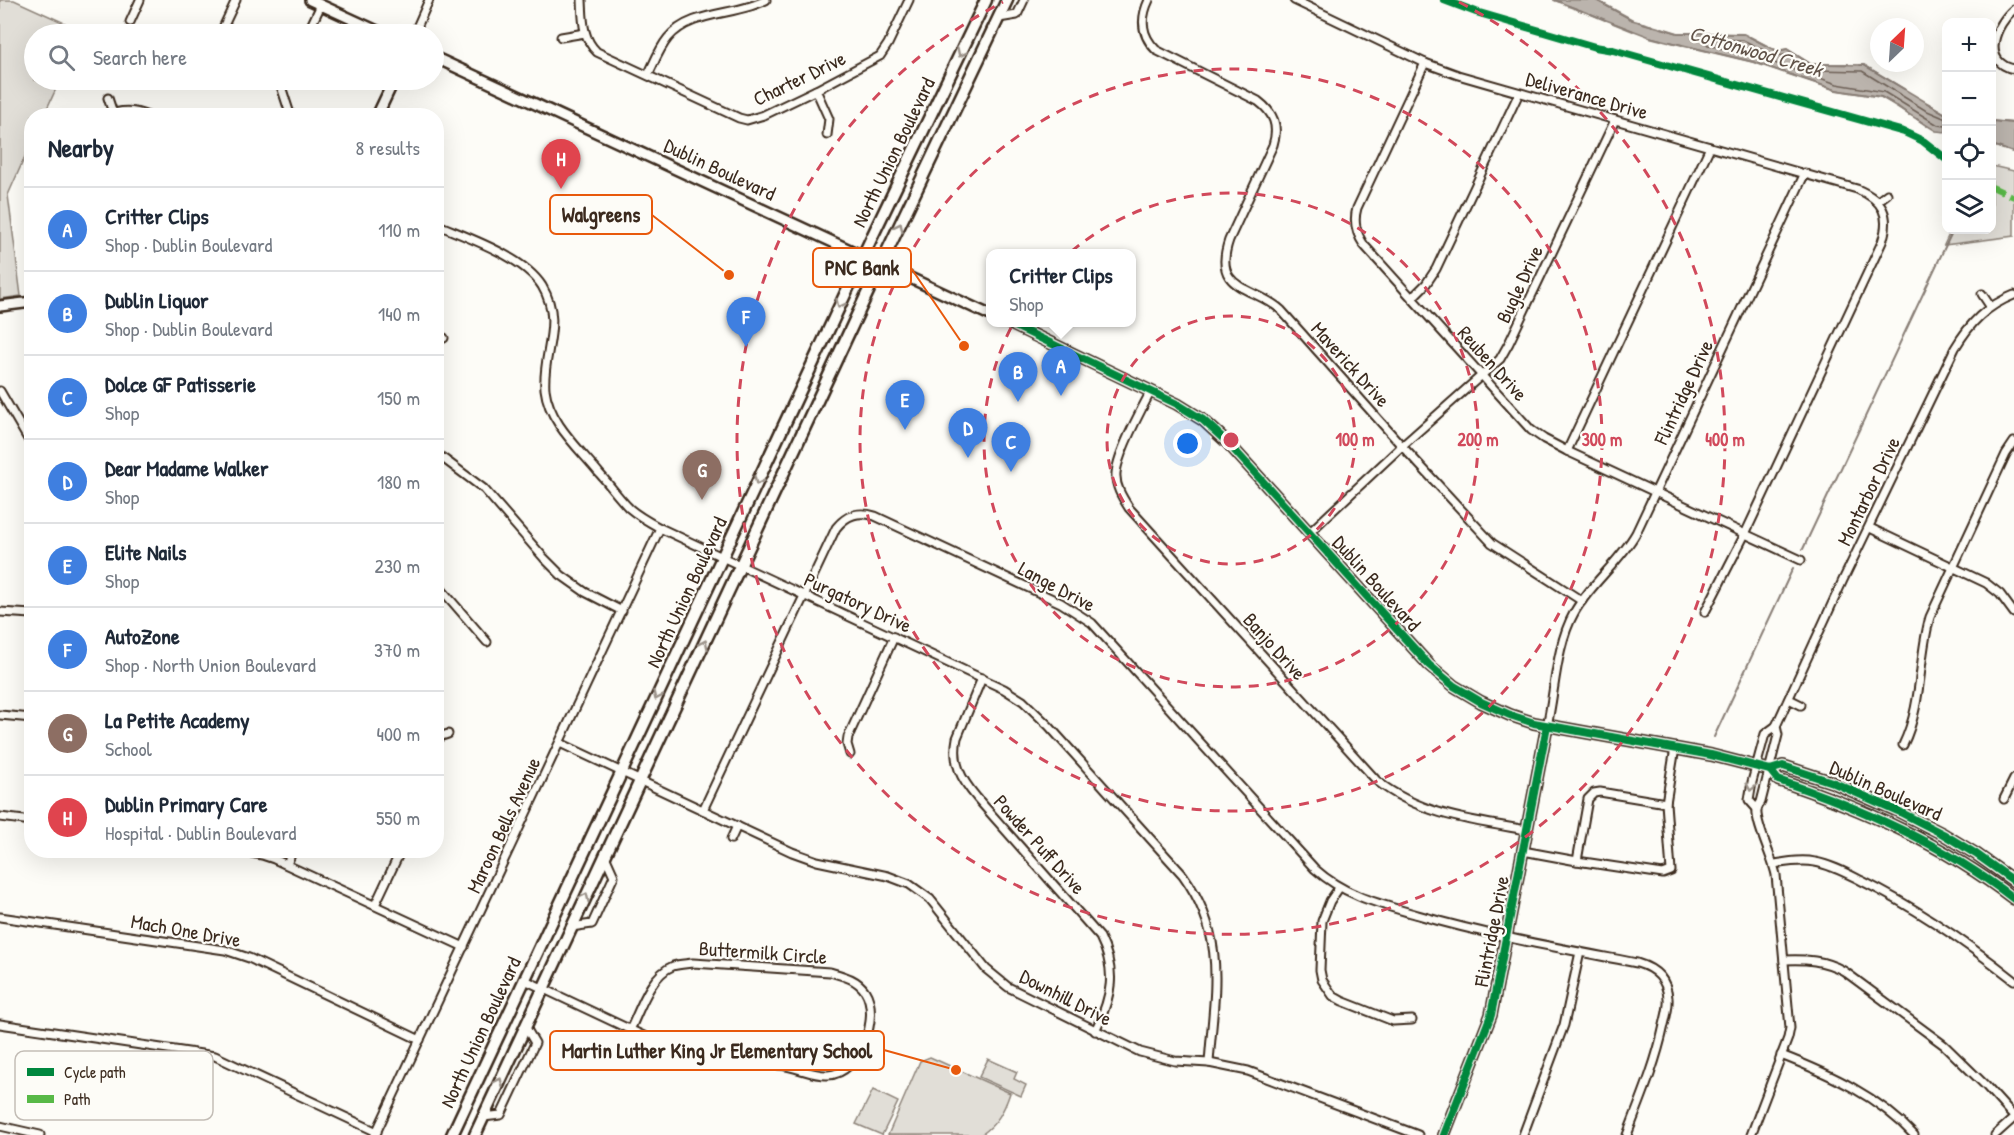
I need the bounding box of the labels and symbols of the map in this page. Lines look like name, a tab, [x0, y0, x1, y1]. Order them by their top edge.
water label: Cottonwood Creek	[1686, 18, 1828, 84]
north arrow	[1870, 18, 1924, 72]
street label: Charter Drive	[748, 44, 850, 112]
one-way arrow	[956, 46, 968, 57]
street label: Deliverance Drive	[1523, 65, 1651, 125]
street label: North Union Boulevard	[845, 73, 941, 231]
street label: Dublin Boulevard	[660, 131, 780, 207]
pin: H	[542, 140, 580, 189]
callout: Walgreens	[550, 195, 652, 234]
text: Walgreens	[562, 200, 640, 230]
one-way arrow	[891, 222, 903, 233]
street label: Bugle Drive	[1489, 241, 1549, 327]
callout: PNC Bank	[813, 248, 911, 287]
text: PNC Bank	[825, 253, 900, 282]
pin: F	[726, 298, 766, 347]
one-way arrow	[835, 298, 847, 309]
street label: Maverick Drive	[1305, 316, 1397, 413]
street label: Reuben Drive	[1452, 320, 1534, 406]
street label: Flintridge Drive	[1647, 335, 1719, 450]
pin: A	[1042, 346, 1080, 396]
pin: B	[998, 352, 1038, 402]
pin: E	[886, 380, 924, 430]
pin: D	[948, 408, 988, 458]
pin: C	[992, 422, 1030, 472]
text: 100 m	[1335, 427, 1375, 452]
text: 200 m	[1458, 427, 1498, 452]
text: 300 m	[1582, 427, 1622, 452]
text: 400 m	[1705, 427, 1745, 452]
your location	[1173, 429, 1202, 458]
centre of rings	[1221, 430, 1241, 450]
street label: Montarbor Drive	[1830, 432, 1906, 550]
pin: G	[682, 450, 722, 500]
one-way arrow	[753, 475, 765, 486]
street label: North Union Boulevard	[639, 512, 733, 672]
street label: Dublin Boulevard	[1327, 529, 1427, 637]
street label: Lange Drive	[1014, 554, 1100, 618]
street label: Purgatory Drive	[800, 565, 916, 639]
street label: Banjo Drive	[1238, 606, 1312, 686]
one-way arrow	[696, 640, 708, 651]
one-way arrow	[653, 689, 665, 700]
street label: Maroon Bells Avenue	[460, 753, 546, 897]
street label: Dublin Boulevard	[1826, 753, 1946, 827]
one-way arrow	[1745, 781, 1758, 791]
street label: Powder Puff Drive	[988, 788, 1092, 900]
street label: Flintridge Drive	[1467, 873, 1515, 990]
one-way arrow	[578, 892, 590, 903]
street label: Mach One Drive	[129, 907, 243, 953]
street label: Buttermilk Circle	[698, 934, 828, 970]
street label: North Union Boulevard	[433, 952, 527, 1112]
street label: Downhill Drive	[1015, 962, 1117, 1032]
callout: Martin Luther King Jr Elementary School	[550, 1031, 884, 1070]
text: Martin Luther King Jr Elementary School	[562, 1036, 873, 1066]
legend	[15, 1051, 213, 1120]
text: Cycle path	[64, 1061, 126, 1083]
one-way arrow	[492, 1077, 504, 1088]
text: Path	[64, 1088, 90, 1110]

